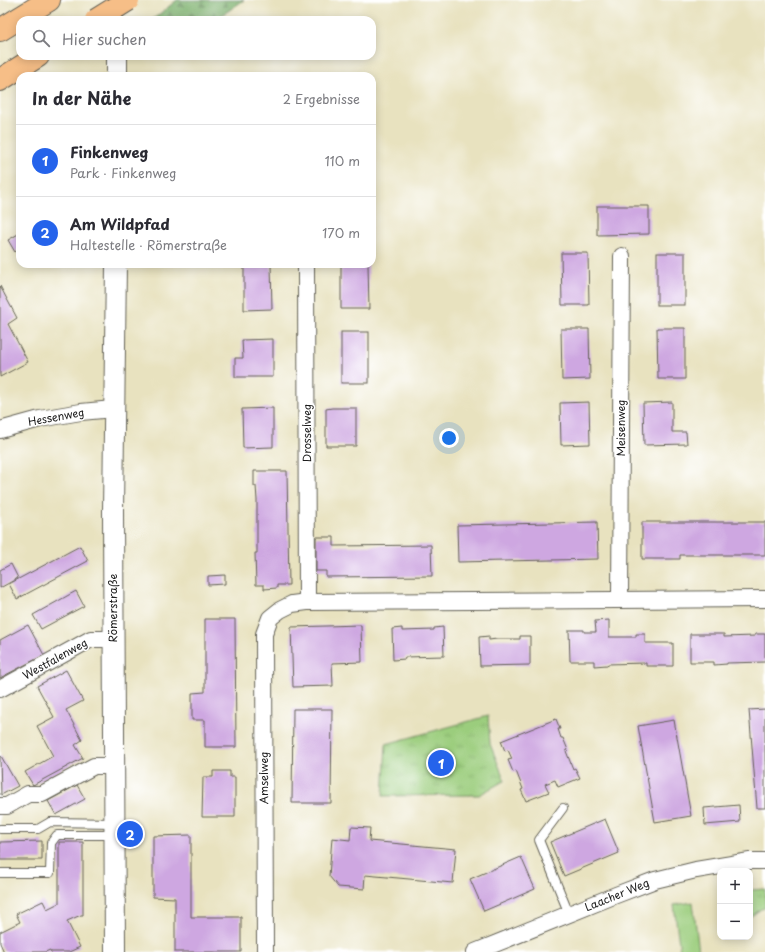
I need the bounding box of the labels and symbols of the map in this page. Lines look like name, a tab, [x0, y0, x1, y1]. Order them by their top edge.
street label: Meisenweg	[612, 400, 629, 456]
street label: Hessenweg	[26, 403, 85, 430]
street label: Drosselweg	[298, 404, 315, 462]
your location	[439, 428, 459, 448]
street label: Römerstraße	[104, 573, 121, 642]
street label: Westfalenweg	[19, 634, 90, 683]
pin: 1	[428, 748, 454, 778]
street label: Amselweg	[255, 752, 272, 804]
pin: 2	[117, 819, 143, 849]
street label: Laacher Weg	[582, 874, 652, 915]

